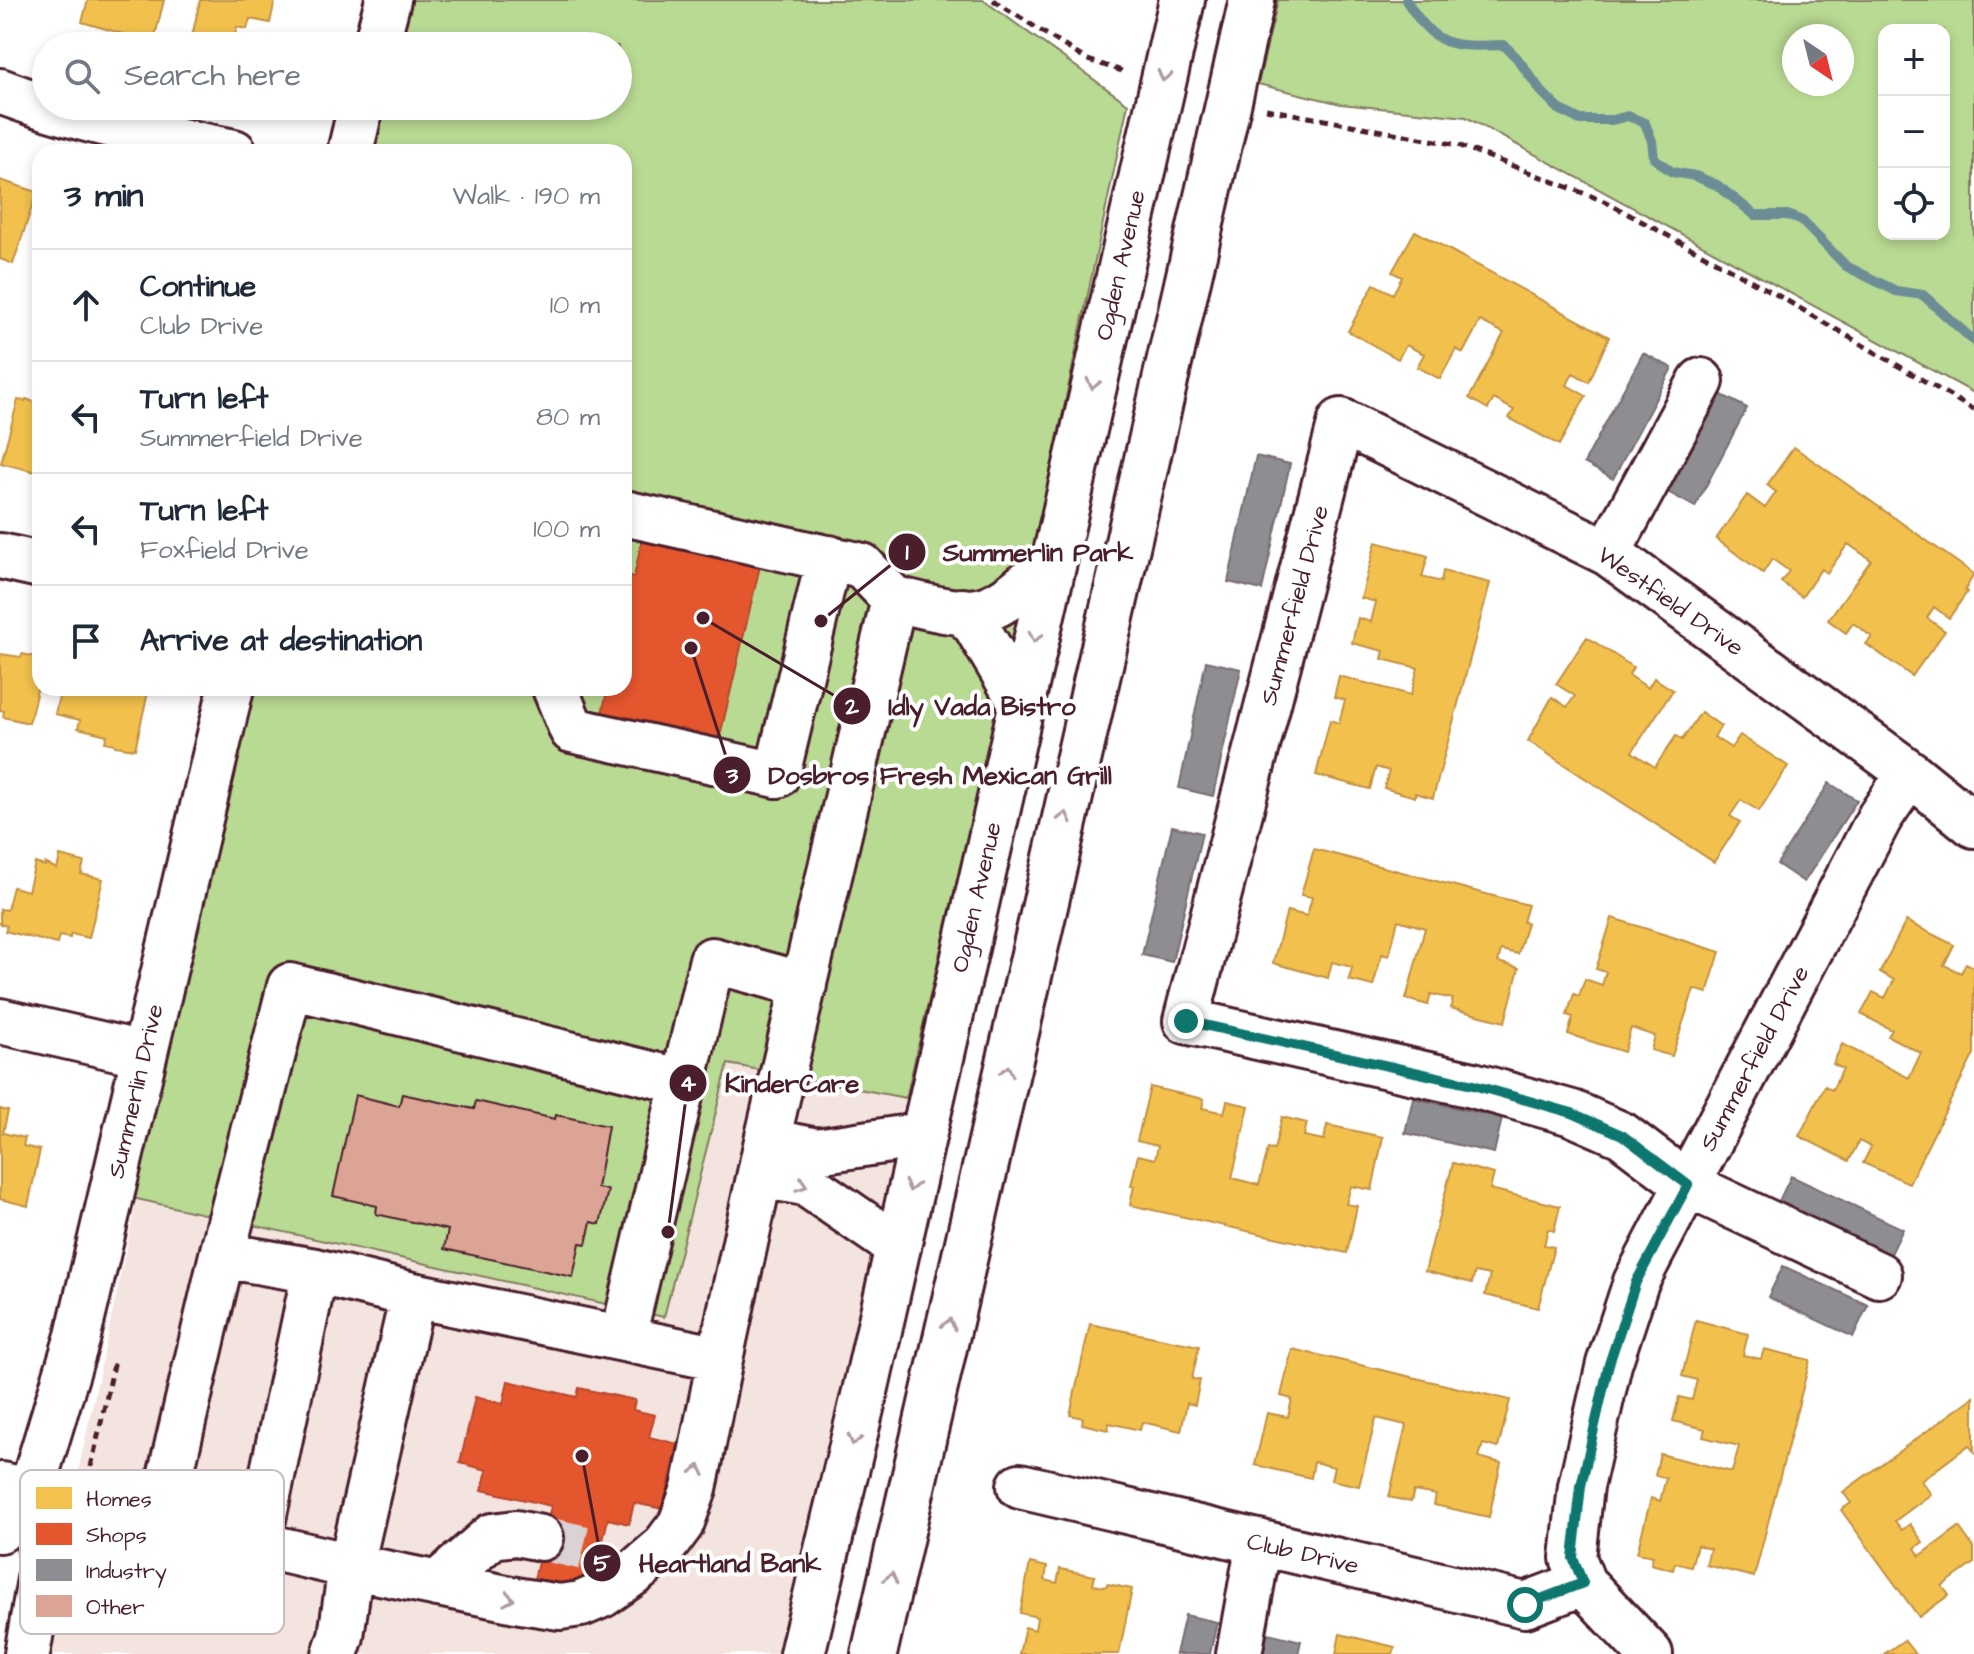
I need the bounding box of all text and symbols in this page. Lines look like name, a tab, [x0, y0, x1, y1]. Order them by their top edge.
north arrow	[1782, 24, 1854, 96]
map controls	[1878, 24, 1950, 240]
button: +	[1878, 24, 1950, 96]
search box	[32, 32, 632, 120]
icon: search	[60, 54, 104, 98]
text: Search here	[124, 55, 301, 97]
one-way arrow	[1156, 68, 1173, 82]
button: −	[1878, 96, 1950, 168]
button: locate	[1878, 168, 1950, 240]
text: 3 min	[64, 172, 144, 220]
text: Walk · 190 m	[453, 178, 600, 214]
street label: Ogden Avenue	[1087, 187, 1156, 344]
text: Continue	[140, 266, 256, 308]
icon: ahead	[64, 283, 108, 327]
text: 10 m	[550, 287, 600, 323]
text: Club Drive	[140, 308, 263, 344]
one-way arrow	[1085, 377, 1102, 390]
text: Turn left	[140, 378, 268, 420]
icon: left	[64, 395, 108, 439]
text: 80 m	[536, 399, 600, 435]
text: Summerfield Drive	[140, 420, 363, 456]
text: Turn left	[140, 490, 268, 532]
street label: Summerfield Drive	[1252, 502, 1338, 709]
icon: left	[64, 507, 108, 551]
text: 100 m	[533, 511, 600, 547]
callout: Summerlin Park	[887, 527, 1149, 577]
text: Foxfield Drive	[140, 532, 309, 568]
text: Summerlin Park	[942, 535, 1134, 571]
text: 1	[905, 536, 909, 570]
street label: Westfield Drive	[1590, 539, 1751, 665]
icon: arrive	[64, 619, 108, 663]
text: Arrive at destination	[140, 620, 422, 662]
one-way arrow	[1027, 630, 1044, 644]
callout: Idly Vada Bistro	[832, 681, 1091, 731]
text: Idly Vada Bistro	[888, 689, 1076, 728]
text: 2	[844, 690, 859, 724]
callout: Dosbros Fresh Mexican Grill	[712, 750, 1127, 800]
text: Dosbros Fresh Mexican Grill	[768, 758, 1112, 794]
text: 3	[725, 759, 739, 793]
one-way arrow	[1056, 811, 1073, 825]
street label: Ogden Avenue	[943, 819, 1012, 976]
street label: Summerfield Drive	[1692, 960, 1818, 1157]
street label: Summerlin Drive	[99, 1001, 173, 1182]
route end	[1168, 1003, 1204, 1039]
callout: KinderCare	[668, 1058, 875, 1108]
one-way arrow	[998, 1065, 1015, 1078]
text: KinderCare	[725, 1066, 859, 1102]
text: 4	[680, 1067, 697, 1101]
one-way arrow	[794, 1175, 808, 1191]
one-way arrow	[903, 1179, 920, 1193]
one-way arrow	[940, 1318, 957, 1332]
one-way arrow	[846, 1433, 863, 1446]
one-way arrow	[689, 1463, 706, 1477]
legend	[20, 1470, 284, 1634]
text: Homes	[86, 1484, 152, 1515]
text: Shops	[86, 1520, 147, 1551]
street label: Club Drive	[1243, 1525, 1362, 1583]
callout: Heartland Bank	[582, 1538, 837, 1588]
text: Heartland Bank	[639, 1546, 822, 1582]
text: 5	[594, 1547, 612, 1581]
text: Industry	[86, 1556, 167, 1588]
one-way arrow	[882, 1572, 899, 1585]
route start	[1507, 1587, 1543, 1623]
one-way arrow	[502, 1590, 515, 1607]
text: Other	[86, 1592, 145, 1623]

